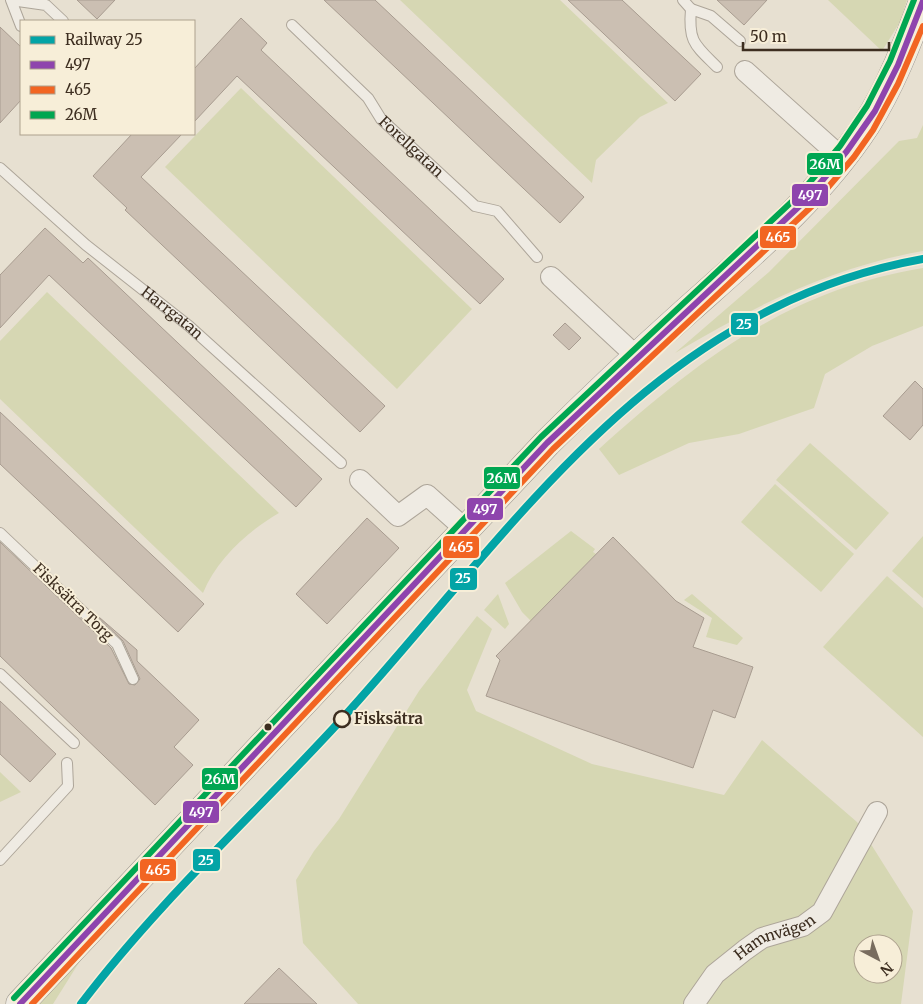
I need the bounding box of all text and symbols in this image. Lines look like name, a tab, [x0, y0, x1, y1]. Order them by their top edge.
legend	[20, 20, 195, 135]
scale bar	[743, 20, 889, 52]
text: 50 m	[750, 27, 787, 46]
text: Railway 25	[65, 30, 143, 49]
text: 497	[65, 55, 91, 74]
text: 465	[65, 80, 91, 99]
text: 26M	[65, 105, 98, 124]
street label: Forellgatan	[375, 112, 448, 181]
line badge: 26M	[806, 152, 844, 176]
text: 26M	[810, 155, 841, 173]
line badge: 497	[791, 183, 829, 207]
text: 497	[798, 186, 822, 204]
line badge: 465	[759, 225, 797, 249]
text: 465	[765, 228, 791, 246]
street label: Harrgatan	[137, 282, 207, 343]
line badge: 25	[730, 312, 759, 336]
text: 25	[736, 315, 752, 333]
line badge: 26M	[483, 466, 521, 490]
text: 26M	[487, 469, 518, 487]
line badge: 497	[466, 497, 504, 521]
text: 497	[473, 500, 497, 518]
line badge: 465	[442, 535, 480, 559]
text: 465	[448, 538, 474, 556]
street label: Fisksätra Torg	[29, 559, 117, 645]
line badge: 25	[449, 567, 478, 591]
text: 25	[455, 569, 471, 587]
place label: Fisksätra	[354, 709, 424, 728]
marker: Fisksätra	[333, 710, 351, 728]
unlabelled marker	[263, 722, 273, 732]
line badge: 26M	[201, 767, 239, 791]
text: 26M	[205, 770, 236, 788]
line badge: 497	[182, 800, 220, 824]
text: 497	[189, 803, 213, 821]
line badge: 25	[192, 848, 221, 872]
text: 25	[198, 851, 214, 869]
line badge: 465	[139, 858, 177, 882]
text: 465	[145, 861, 171, 879]
street label: Hamnvägen	[730, 910, 819, 964]
north arrow	[853, 934, 903, 984]
text: N	[876, 958, 897, 979]

